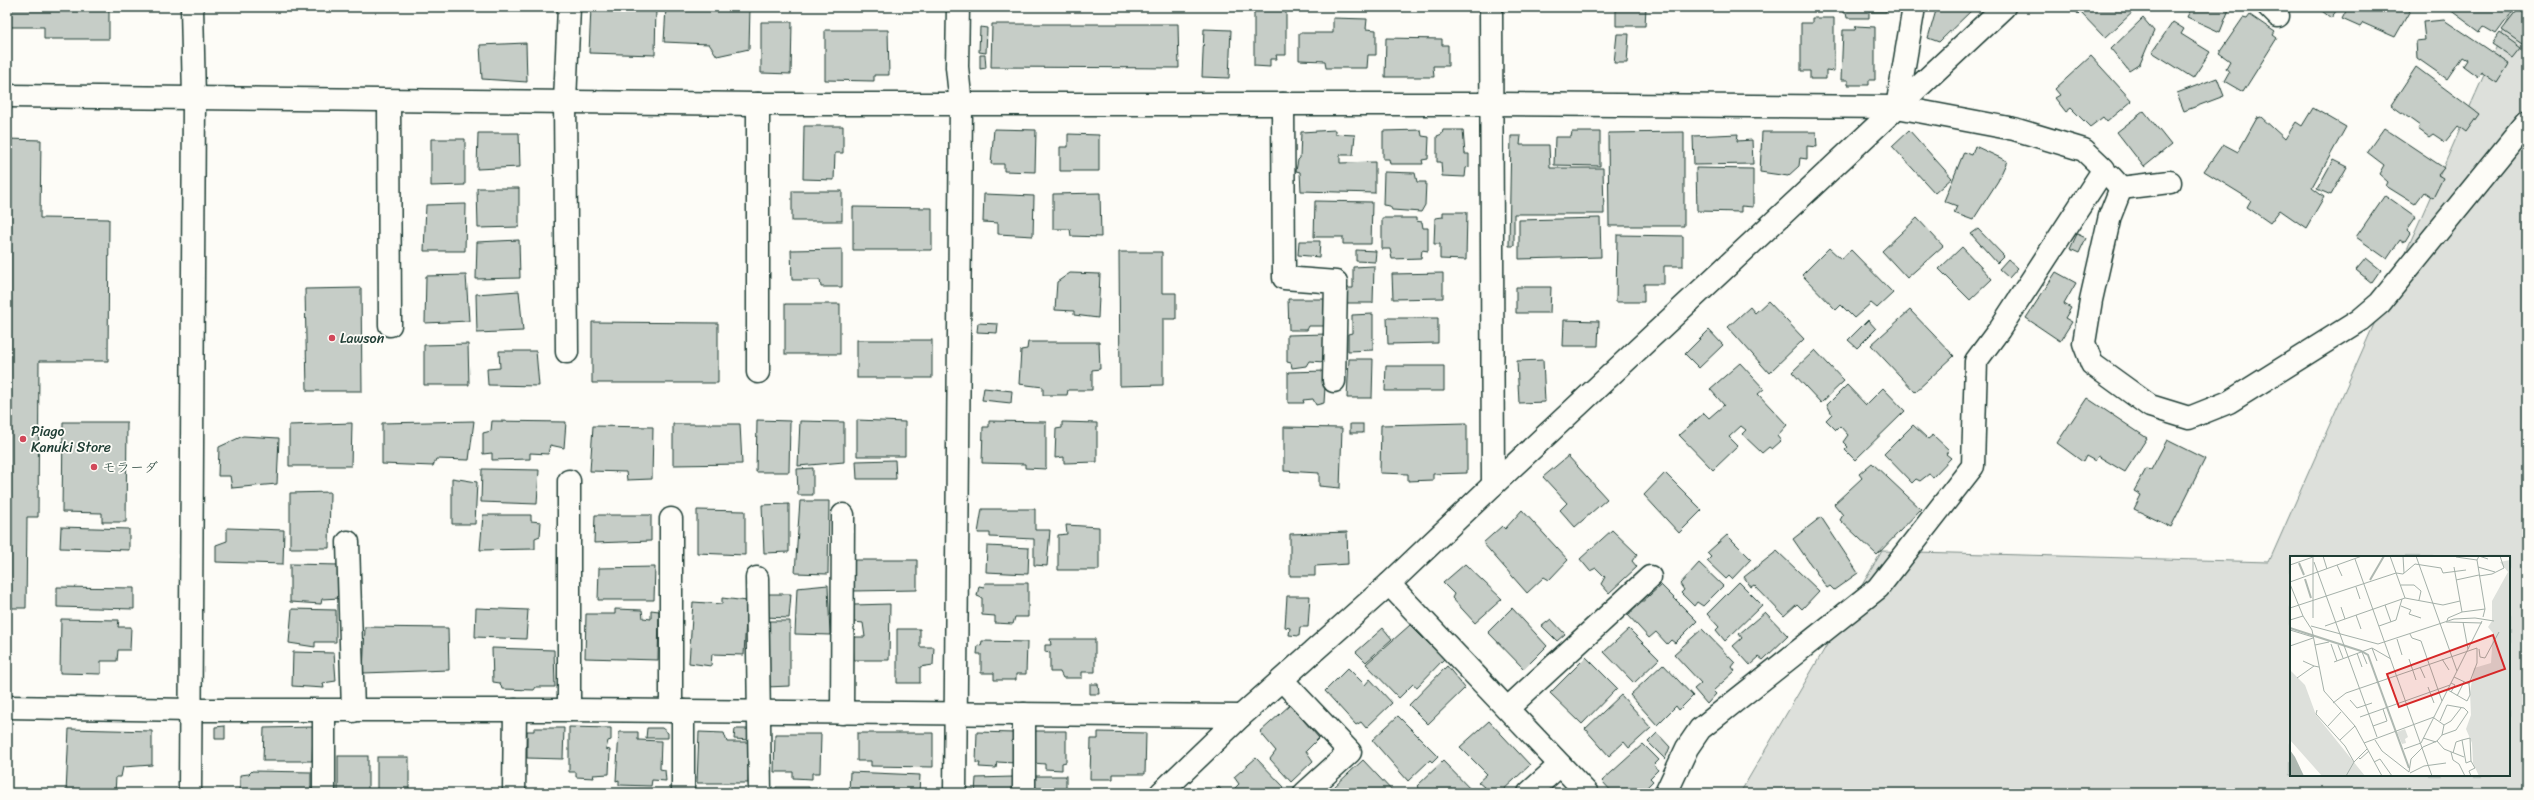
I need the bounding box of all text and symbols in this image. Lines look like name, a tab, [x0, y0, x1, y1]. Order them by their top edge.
place label: Lawson	[340, 326, 385, 351]
marker: Lawson	[327, 333, 337, 343]
place label: Piago Kanuki Store	[31, 419, 111, 460]
marker: Piago Kanuki Store	[18, 434, 28, 444]
place label: モラーダ	[102, 455, 158, 480]
marker: モラーダ	[89, 462, 99, 472]
inset map	[2290, 556, 2510, 776]

